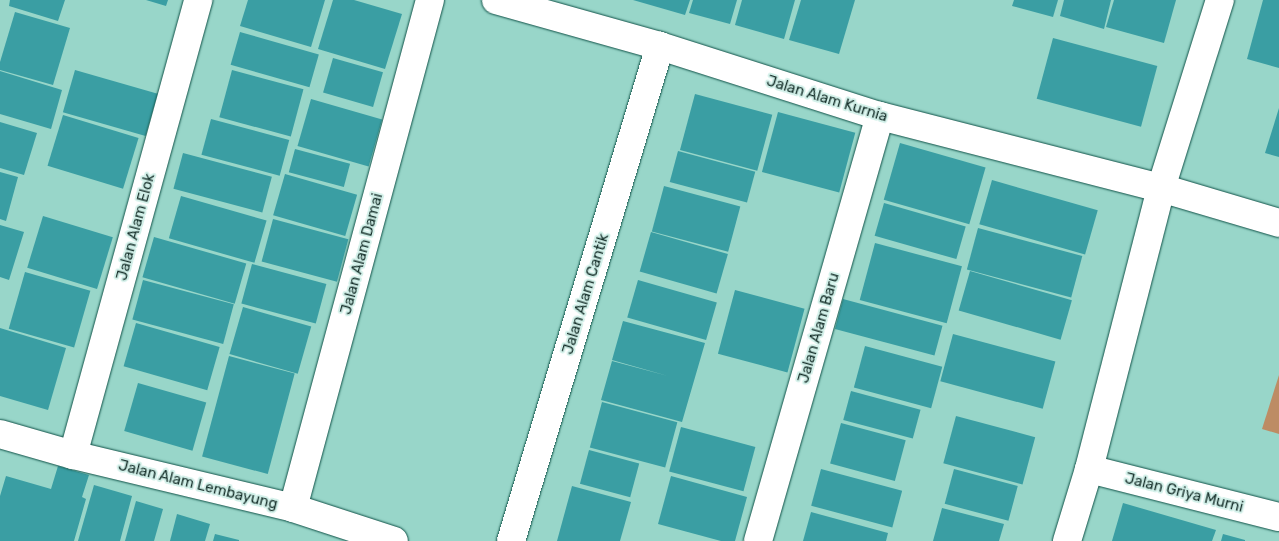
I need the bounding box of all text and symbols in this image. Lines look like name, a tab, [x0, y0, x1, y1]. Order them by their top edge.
street label: Jalan Alam Kurnia	[764, 72, 890, 126]
street label: Jalan Alam Elok	[113, 171, 159, 283]
street label: Jalan Alam Damai	[337, 191, 387, 317]
street label: Jalan Alam Cantik	[559, 231, 613, 357]
street label: Jalan Alam Baru	[795, 271, 843, 385]
street label: Jalan Alam Lembayung	[116, 456, 280, 514]
street label: Jalan Griya Murni	[1123, 470, 1245, 516]

